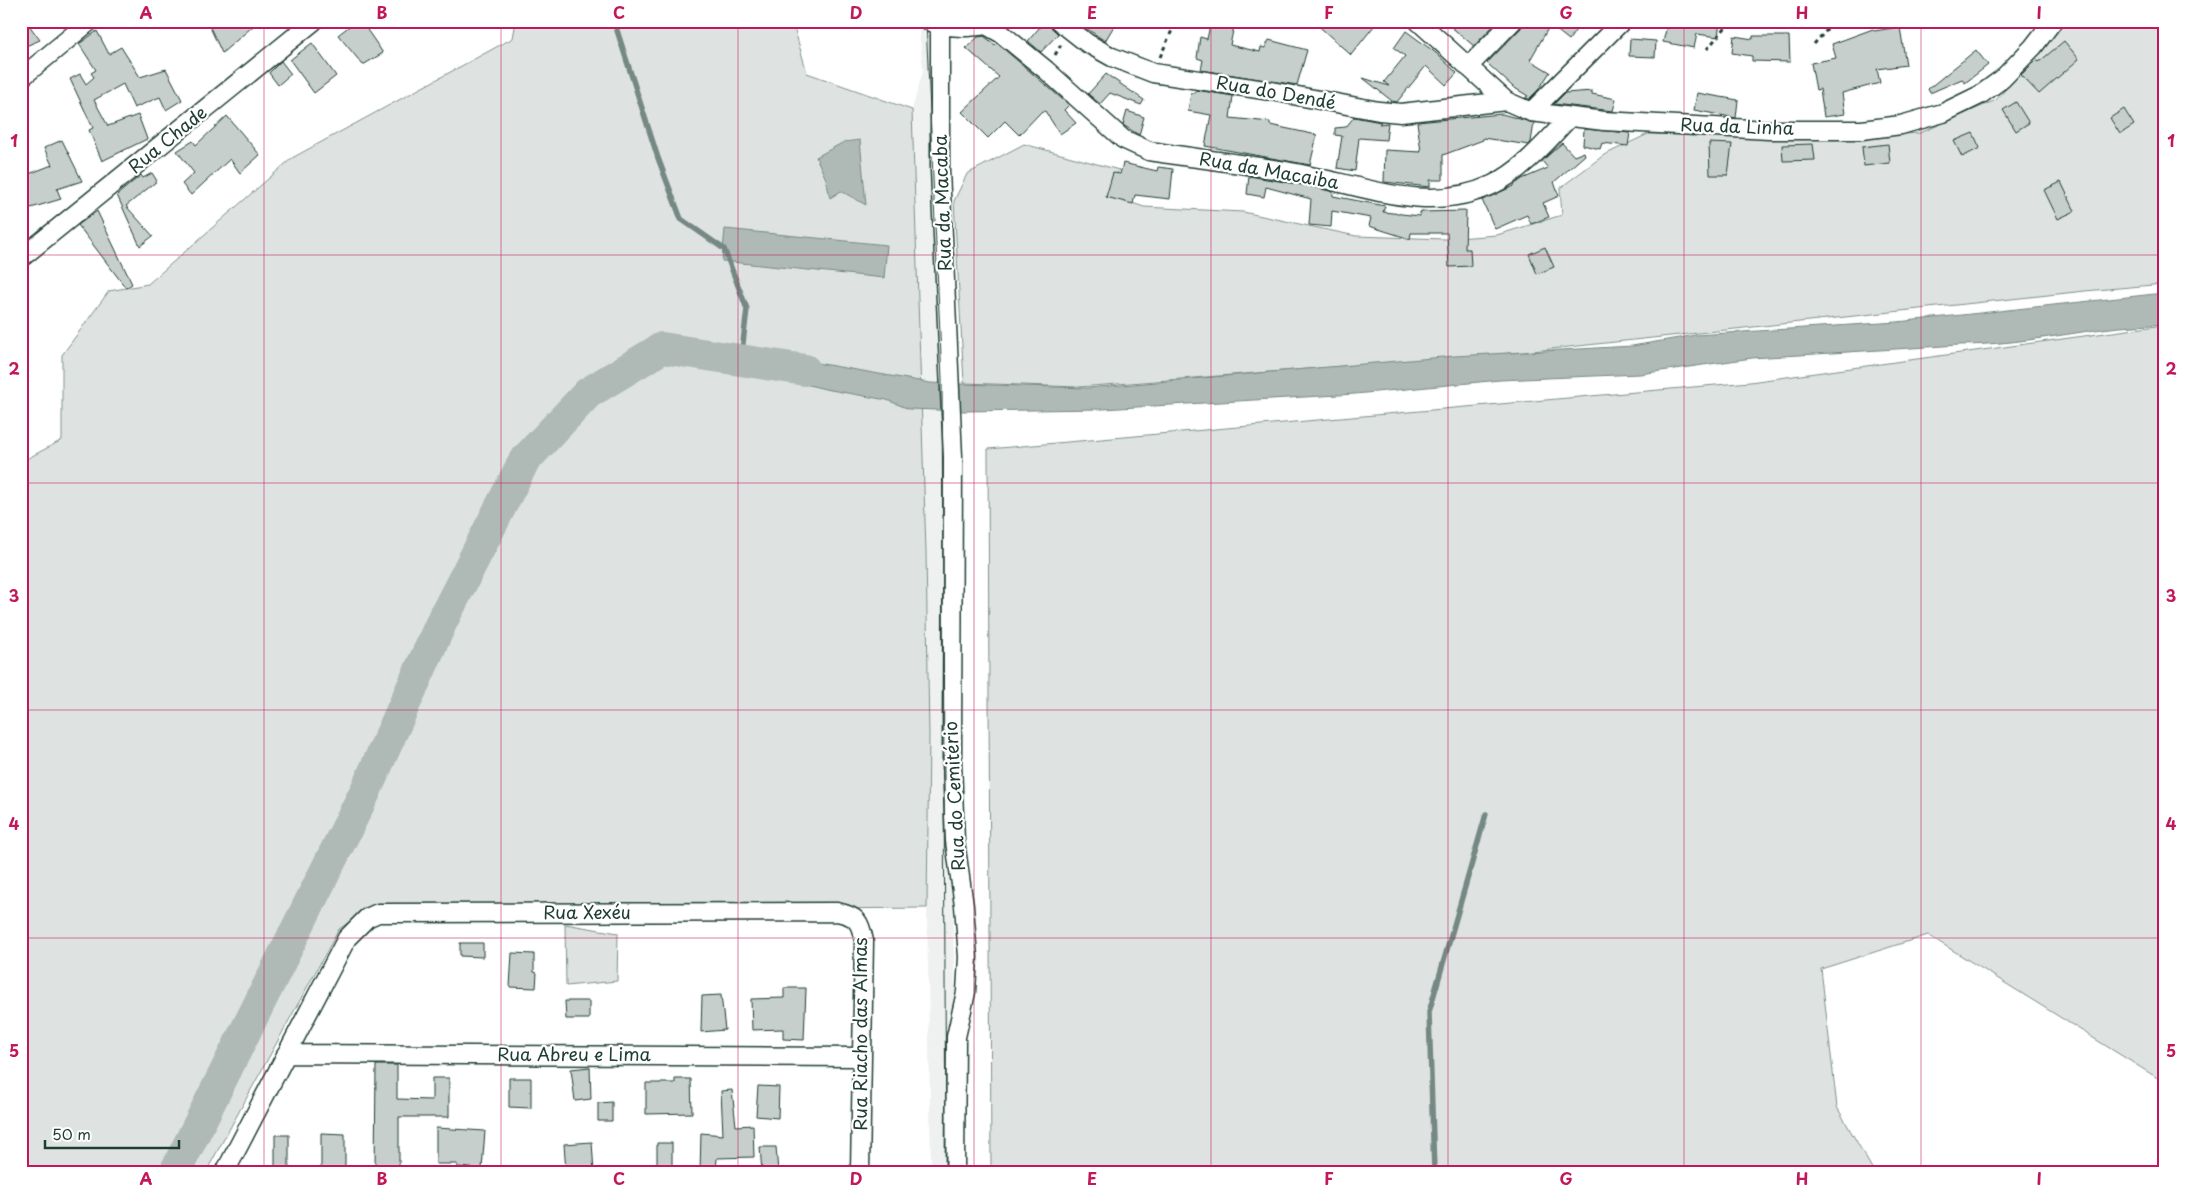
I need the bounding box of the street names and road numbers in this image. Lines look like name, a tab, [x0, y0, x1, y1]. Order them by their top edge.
street label: Rua do Dendé	[1214, 68, 1338, 115]
street label: Rua Chade	[122, 99, 212, 179]
street label: Rua da Linha	[1680, 110, 1795, 141]
street label: Rua da Macaba	[926, 134, 957, 272]
street label: Rua da Macaiba	[1197, 144, 1342, 195]
street label: Rua do Cemitério	[936, 720, 971, 872]
street label: Rua Xexéu	[543, 898, 631, 925]
street label: Rua Riacho das Almas	[846, 937, 873, 1131]
street label: Rua Abreu e Lima	[497, 1040, 651, 1067]

